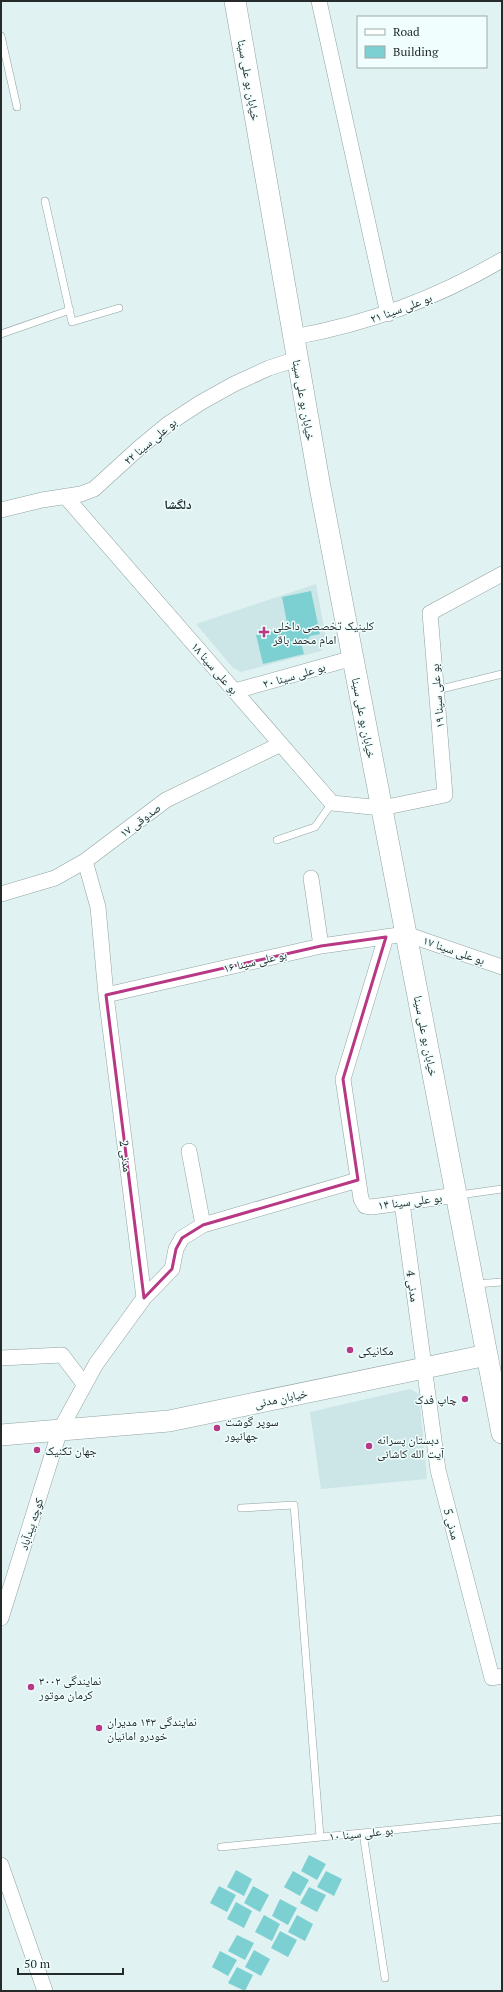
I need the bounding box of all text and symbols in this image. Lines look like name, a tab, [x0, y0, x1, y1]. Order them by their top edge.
legend	[357, 16, 487, 68]
text: Road	[393, 24, 420, 39]
street label: خیابان بو علی سینا	[234, 38, 264, 122]
text: Building	[393, 44, 439, 59]
street label: بو علی سینا ۲۱	[368, 290, 434, 326]
street label: خیابان بو علی سینا	[289, 358, 319, 442]
street label: بو علی سینا ۲۲	[120, 415, 180, 468]
district label: دلگشا	[164, 495, 192, 513]
place label: کلینیک تخصصی داخلی امام محمد باقر	[272, 618, 374, 648]
marker: کلینیک تخصصی داخلی امام محمد باقر	[258, 626, 270, 638]
street label: بو علی سینا ۱۸	[188, 639, 242, 697]
street label: بو علی سینا ۲۰	[261, 659, 327, 691]
street label: بو علی سینا ۱۹	[427, 663, 448, 729]
street label: خیابان بو علی سینا	[348, 676, 379, 760]
street label: صدوقی ۱۷	[116, 800, 164, 840]
street label: بو علی سینا ۱۷	[421, 932, 487, 968]
street label: بو علی سینا ۱۶	[222, 946, 288, 976]
street label: خیابان بو علی سینا	[410, 994, 441, 1078]
street label: مدنی 2	[117, 1139, 135, 1173]
street label: بو علی سینا ۱۴	[377, 1190, 443, 1213]
street label: مدنی 4	[403, 1269, 423, 1303]
place label: مکانیکی	[358, 1343, 393, 1358]
marker: مکانیکی	[345, 1345, 355, 1355]
street label: خیابان مدنی	[253, 1385, 309, 1411]
place label: چاپ فدک	[415, 1392, 457, 1407]
marker: چاپ فدک	[460, 1394, 470, 1404]
place label: سوپر گوشت جهانپور	[224, 1414, 279, 1443]
marker: سوپر گوشت جهانپور	[212, 1423, 222, 1433]
place label: دبستان پسرانه آیت الله کاشانی	[377, 1432, 445, 1461]
marker: دبستان پسرانه آیت الله کاشانی	[364, 1441, 374, 1451]
place label: جهان تکنیک	[45, 1443, 97, 1458]
marker: جهان تکنیک	[32, 1445, 42, 1455]
street label: کوچه بیدآباد	[16, 1496, 47, 1552]
street label: مدنی 5	[441, 1507, 463, 1541]
place label: نمایندگی ۳۰۰۲ کرمان موتور	[38, 1673, 101, 1702]
marker: نمایندگی ۳۰۰۲ کرمان موتور	[26, 1682, 36, 1692]
place label: نمایندگی ۱۴۳ مدیران خودرو امانیان	[107, 1714, 197, 1743]
marker: نمایندگی ۱۴۳ مدیران خودرو امانیان	[94, 1723, 104, 1733]
street label: بو علی سینا ۱۰	[328, 1822, 394, 1844]
scale bar	[18, 1950, 123, 1976]
text: 50 m	[24, 1956, 51, 1971]

